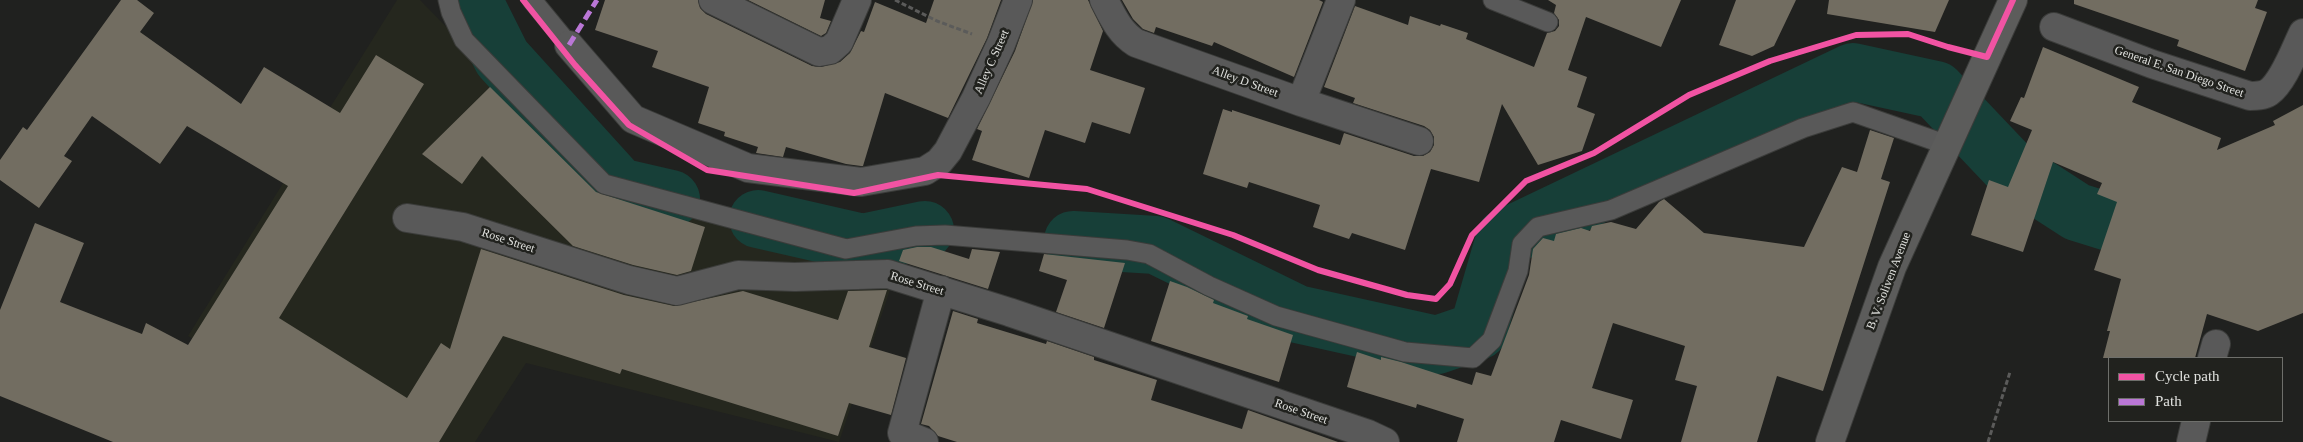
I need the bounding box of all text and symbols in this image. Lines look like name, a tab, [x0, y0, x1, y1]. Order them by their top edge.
street label: Alley C Street	[971, 28, 1013, 96]
street label: General E. San Diego Street	[2113, 43, 2245, 101]
street label: Alley D Street	[1210, 63, 1280, 101]
street label: Rose Street	[480, 226, 536, 256]
street label: B. V. Soliven Avenue	[1864, 230, 1914, 332]
street label: Rose Street	[889, 269, 945, 299]
legend	[2108, 357, 2283, 422]
text: Cycle path	[2155, 368, 2220, 384]
text: Path	[2155, 393, 2182, 409]
street label: Rose Street	[1273, 396, 1329, 428]

